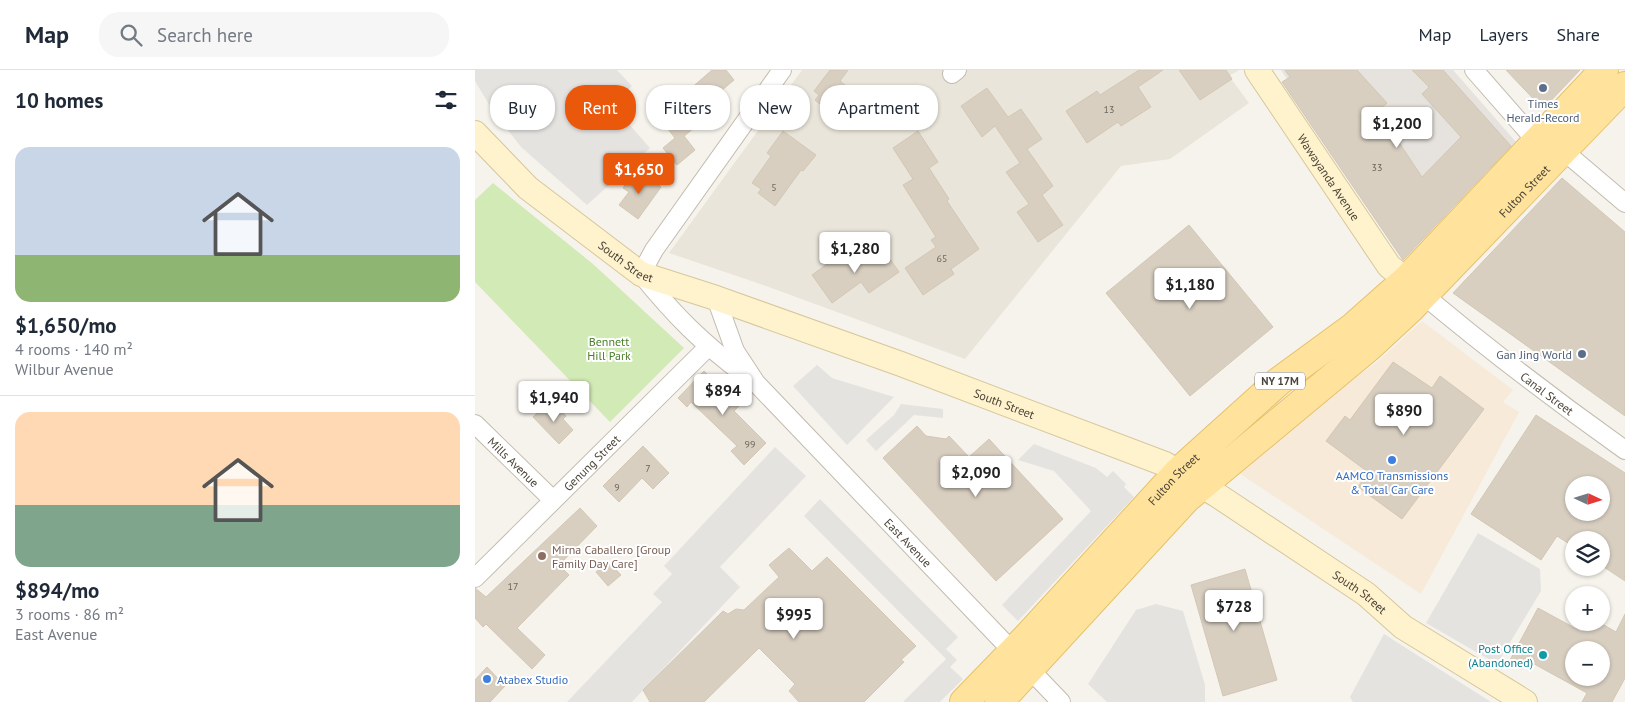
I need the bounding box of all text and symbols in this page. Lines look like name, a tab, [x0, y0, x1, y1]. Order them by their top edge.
search box	[99, 12, 449, 57]
text: Map	[25, 19, 69, 50]
icon: search	[117, 21, 145, 49]
text: Search here	[157, 23, 253, 47]
text: Map	[1419, 23, 1451, 46]
text: Layers	[1479, 23, 1528, 46]
text: Share	[1556, 23, 1600, 46]
marker: Times Herald-Record	[1537, 82, 1549, 94]
chip: Buy	[490, 85, 555, 130]
chip: Rent	[565, 85, 636, 130]
chip: Filters	[646, 85, 730, 130]
chip: New	[740, 85, 810, 130]
chip: Apartment	[820, 85, 938, 130]
icon: filters	[432, 86, 460, 114]
text: 10 homes	[15, 87, 103, 114]
place label: Times Herald-Record	[1506, 96, 1580, 125]
house number: 13	[1104, 103, 1114, 116]
pin: $1,200	[1356, 106, 1438, 149]
text: $1,200	[1372, 113, 1422, 133]
street label: Wawayanda Avenue	[1295, 131, 1364, 223]
pin: $1,650	[598, 152, 680, 195]
text: $1,650	[614, 159, 664, 179]
house number: 33	[1372, 161, 1382, 174]
street label: Fulton Street	[1495, 161, 1553, 220]
icon: home	[193, 179, 283, 269]
house number: 5	[771, 181, 777, 194]
pin: $1,280	[814, 232, 896, 274]
street label: South Street	[596, 237, 655, 285]
text: $1,280	[830, 238, 880, 258]
house number: 65	[937, 252, 947, 265]
pin: $1,180	[1149, 268, 1231, 310]
text: $1,180	[1165, 274, 1215, 294]
text: $1,650/mo	[15, 312, 117, 339]
park label: Bennett Hill Park	[587, 334, 631, 363]
text: 4 rooms · 140 m²	[15, 339, 133, 359]
place label: Gan Jing World	[1496, 347, 1572, 362]
marker: Gan Jing World	[1576, 348, 1588, 360]
text: Wilbur Avenue	[15, 359, 114, 379]
street label: Canal Street	[1518, 368, 1577, 418]
road number: NY 17M	[1255, 372, 1305, 390]
pin: $894	[693, 374, 753, 416]
pin: $1,940	[513, 380, 595, 423]
text: $894	[705, 380, 741, 400]
street label: South Street	[972, 385, 1037, 421]
text: $1,940	[529, 387, 579, 407]
pin: $890	[1374, 394, 1434, 436]
text: $890	[1386, 400, 1422, 420]
street label: Genung Street	[560, 431, 623, 494]
street label: Mills Avenue	[485, 434, 542, 490]
house number: 99	[745, 438, 755, 451]
icon: home	[193, 445, 283, 535]
street label: Fulton Street	[1144, 449, 1202, 508]
marker: AAMCO Transmissions & Total Car Care	[1386, 454, 1398, 466]
pin: $2,090	[935, 456, 1017, 498]
house number: 7	[645, 462, 651, 475]
text: $2,090	[951, 462, 1001, 482]
place label: AAMCO Transmissions & Total Car Care	[1336, 468, 1448, 497]
north arrow	[1565, 476, 1610, 521]
map controls	[1565, 476, 1610, 686]
house number: 9	[614, 481, 620, 494]
street label: East Avenue	[882, 515, 935, 570]
button: layers	[1565, 531, 1610, 576]
place label: Mirna Caballero [Group Family Day Care]	[552, 542, 671, 571]
marker: Mirna Caballero [Group Family Day Care]	[536, 550, 548, 562]
street label: South Street	[1330, 567, 1390, 617]
text: $894/mo	[15, 577, 99, 604]
house number: 17	[508, 580, 518, 593]
button: +	[1565, 586, 1610, 631]
pin: $728	[1204, 590, 1264, 632]
text: $728	[1216, 596, 1252, 616]
pin: $995	[764, 598, 824, 640]
text: 3 rooms · 86 m²	[15, 604, 124, 624]
text: $995	[776, 604, 812, 624]
text: East Avenue	[15, 624, 97, 644]
place label: Post Office (Abandoned)	[1468, 641, 1533, 670]
button: −	[1565, 641, 1610, 686]
marker: Post Office (Abandoned)	[1537, 649, 1549, 661]
place label: Atabex Studio	[497, 672, 568, 687]
marker: Atabex Studio	[481, 673, 493, 685]

